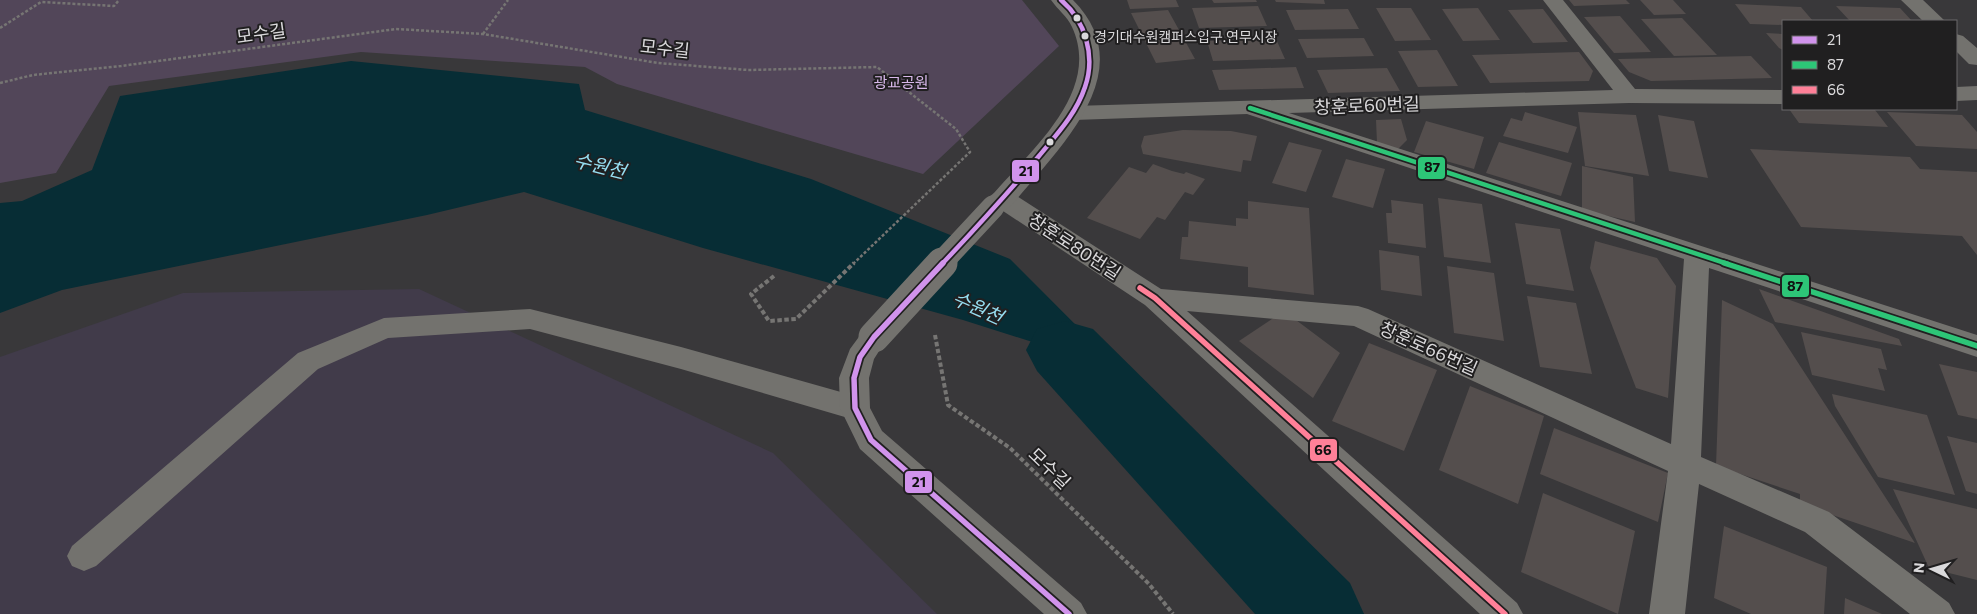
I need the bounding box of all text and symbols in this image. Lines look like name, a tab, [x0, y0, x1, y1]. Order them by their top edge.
unlabelled marker	[1072, 13, 1082, 23]
street label: 모수길	[235, 19, 287, 47]
legend	[1782, 20, 1957, 110]
place label: 경기대수원캠퍼스입구.연무시장	[1094, 28, 1278, 45]
text: 21	[1827, 30, 1842, 48]
marker: 경기대수원캠퍼스입구.연무시장	[1080, 31, 1090, 41]
street label: 모수길	[639, 34, 691, 62]
text: 87	[1827, 55, 1844, 73]
park label: 광교공원	[873, 73, 929, 91]
text: 66	[1827, 80, 1845, 98]
street label: 창훈로60번길	[1314, 92, 1420, 118]
unlabelled marker	[1045, 137, 1055, 147]
water label: 수원천	[572, 147, 630, 183]
line badge: 87	[1417, 156, 1446, 180]
text: 87	[1424, 158, 1440, 175]
line badge: 21	[1011, 159, 1040, 183]
text: 21	[1019, 162, 1033, 179]
street label: 창훈로80번길	[1025, 208, 1125, 284]
line badge: 87	[1781, 274, 1810, 298]
text: 87	[1787, 277, 1803, 294]
water label: 수원천	[949, 286, 1008, 329]
street label: 창훈로66번길	[1377, 317, 1481, 379]
line badge: 66	[1309, 438, 1338, 462]
text: 66	[1314, 441, 1332, 458]
street label: 모수길	[1024, 443, 1076, 493]
line badge: 21	[904, 470, 933, 494]
text: 21	[912, 473, 926, 490]
north arrow	[1907, 544, 1957, 594]
text: N	[1910, 562, 1927, 574]

